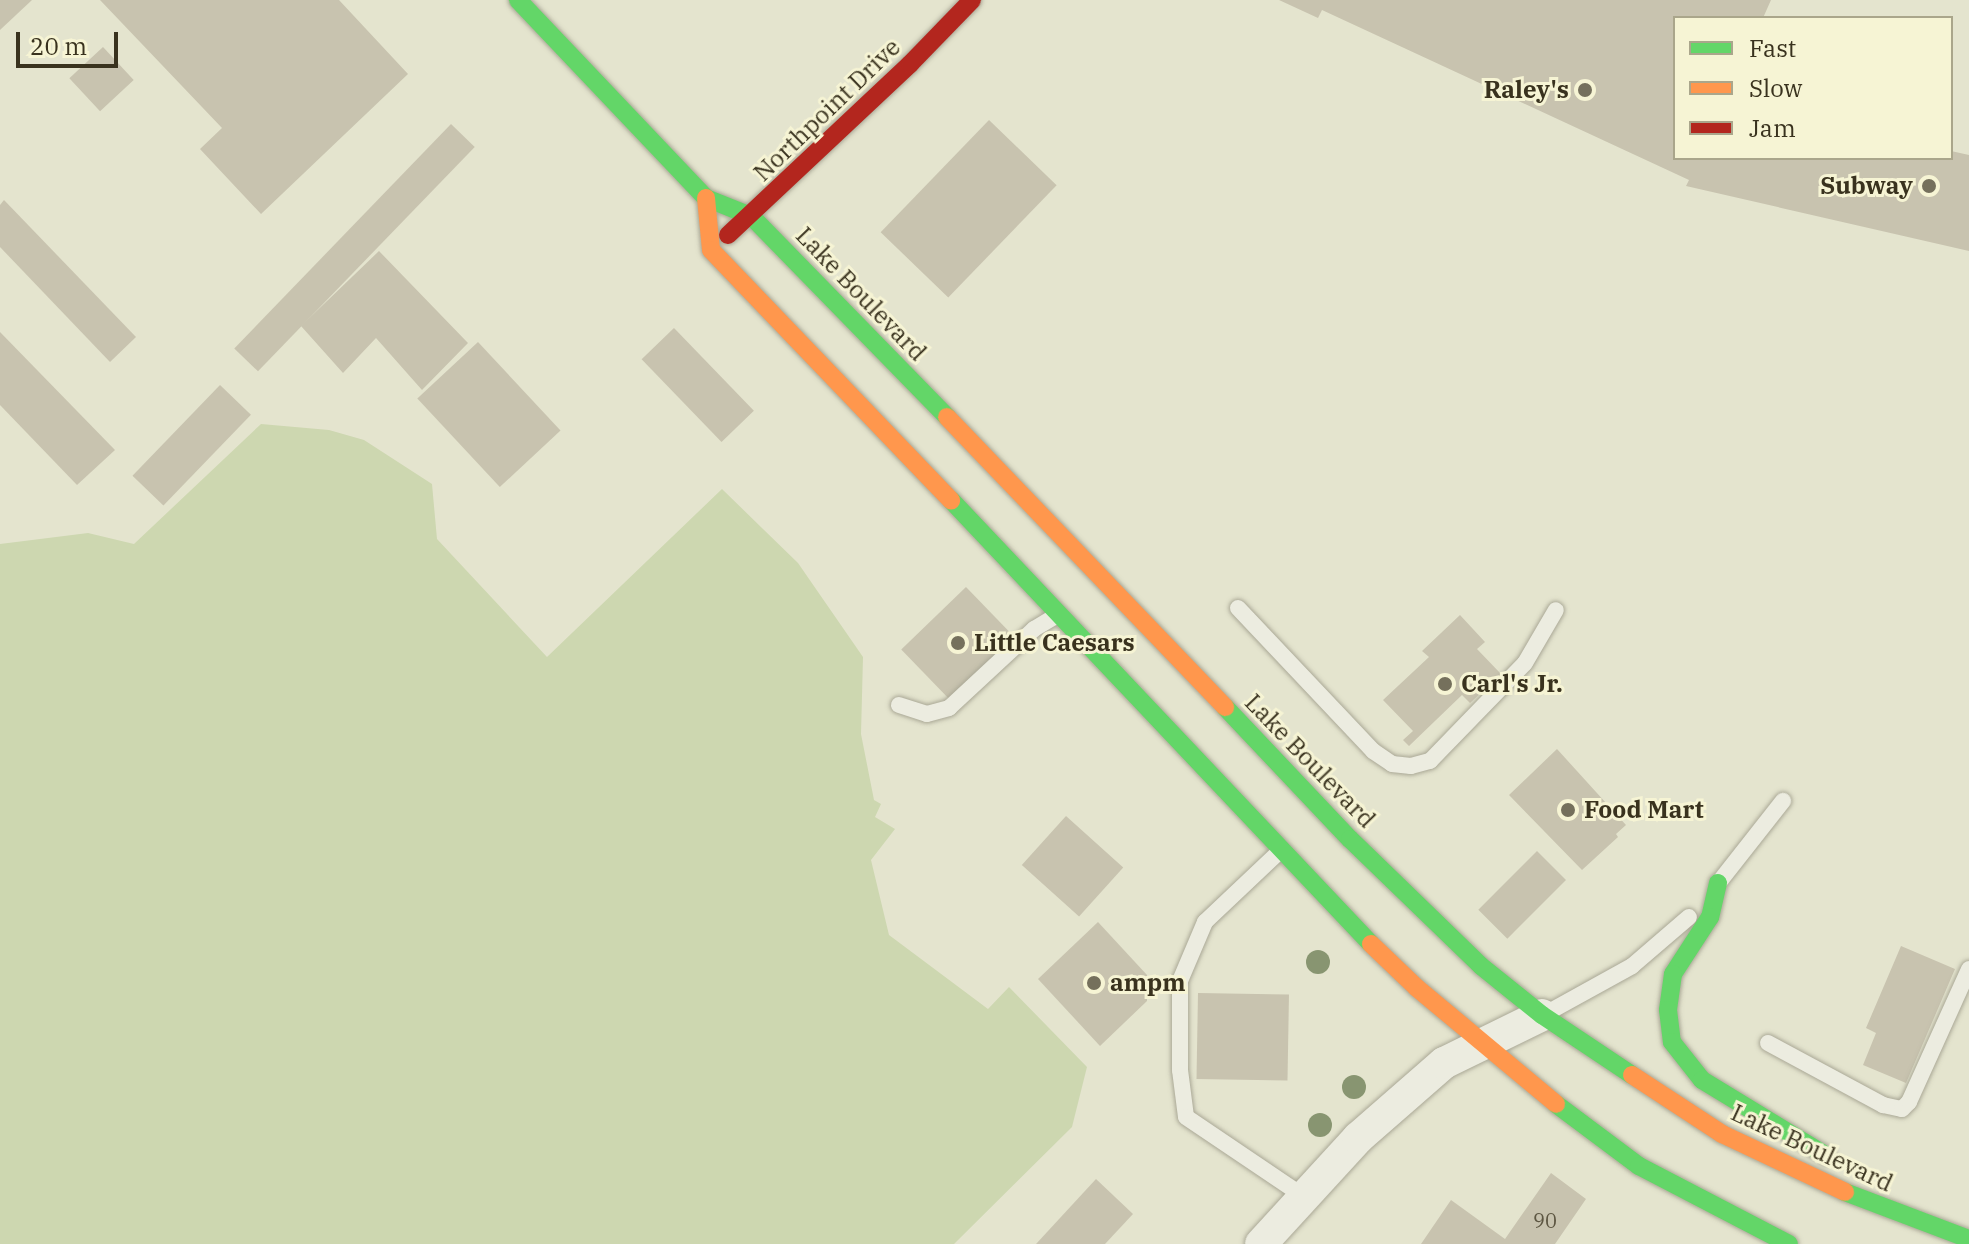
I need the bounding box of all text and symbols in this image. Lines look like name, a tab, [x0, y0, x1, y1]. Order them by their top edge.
scale bar	[20, 16, 122, 66]
legend	[1673, 16, 1953, 160]
text: 20 m	[30, 30, 87, 62]
text: Fast	[1749, 32, 1796, 64]
street label: Northpoint Drive	[748, 33, 906, 187]
text: Slow	[1749, 72, 1802, 104]
place label: Raley's	[1484, 76, 1569, 104]
marker: Raley's	[1576, 81, 1594, 99]
text: Jam	[1749, 112, 1796, 144]
place label: Subway	[1820, 172, 1913, 200]
marker: Subway	[1920, 177, 1938, 195]
street label: Lake Boulevard	[790, 221, 932, 367]
place label: Little Caesars	[974, 629, 1135, 657]
marker: Little Caesars	[949, 634, 967, 652]
place label: Carl's Jr.	[1461, 670, 1563, 698]
marker: Carl's Jr.	[1436, 675, 1454, 693]
street label: Lake Boulevard	[1239, 688, 1381, 834]
place label: Food Mart	[1584, 796, 1704, 824]
marker: Food Mart	[1559, 801, 1577, 819]
place label: ampm	[1110, 969, 1186, 997]
marker: ampm	[1085, 974, 1103, 992]
street label: Lake Boulevard	[1727, 1098, 1897, 1198]
house number: 90	[1533, 1208, 1557, 1232]

